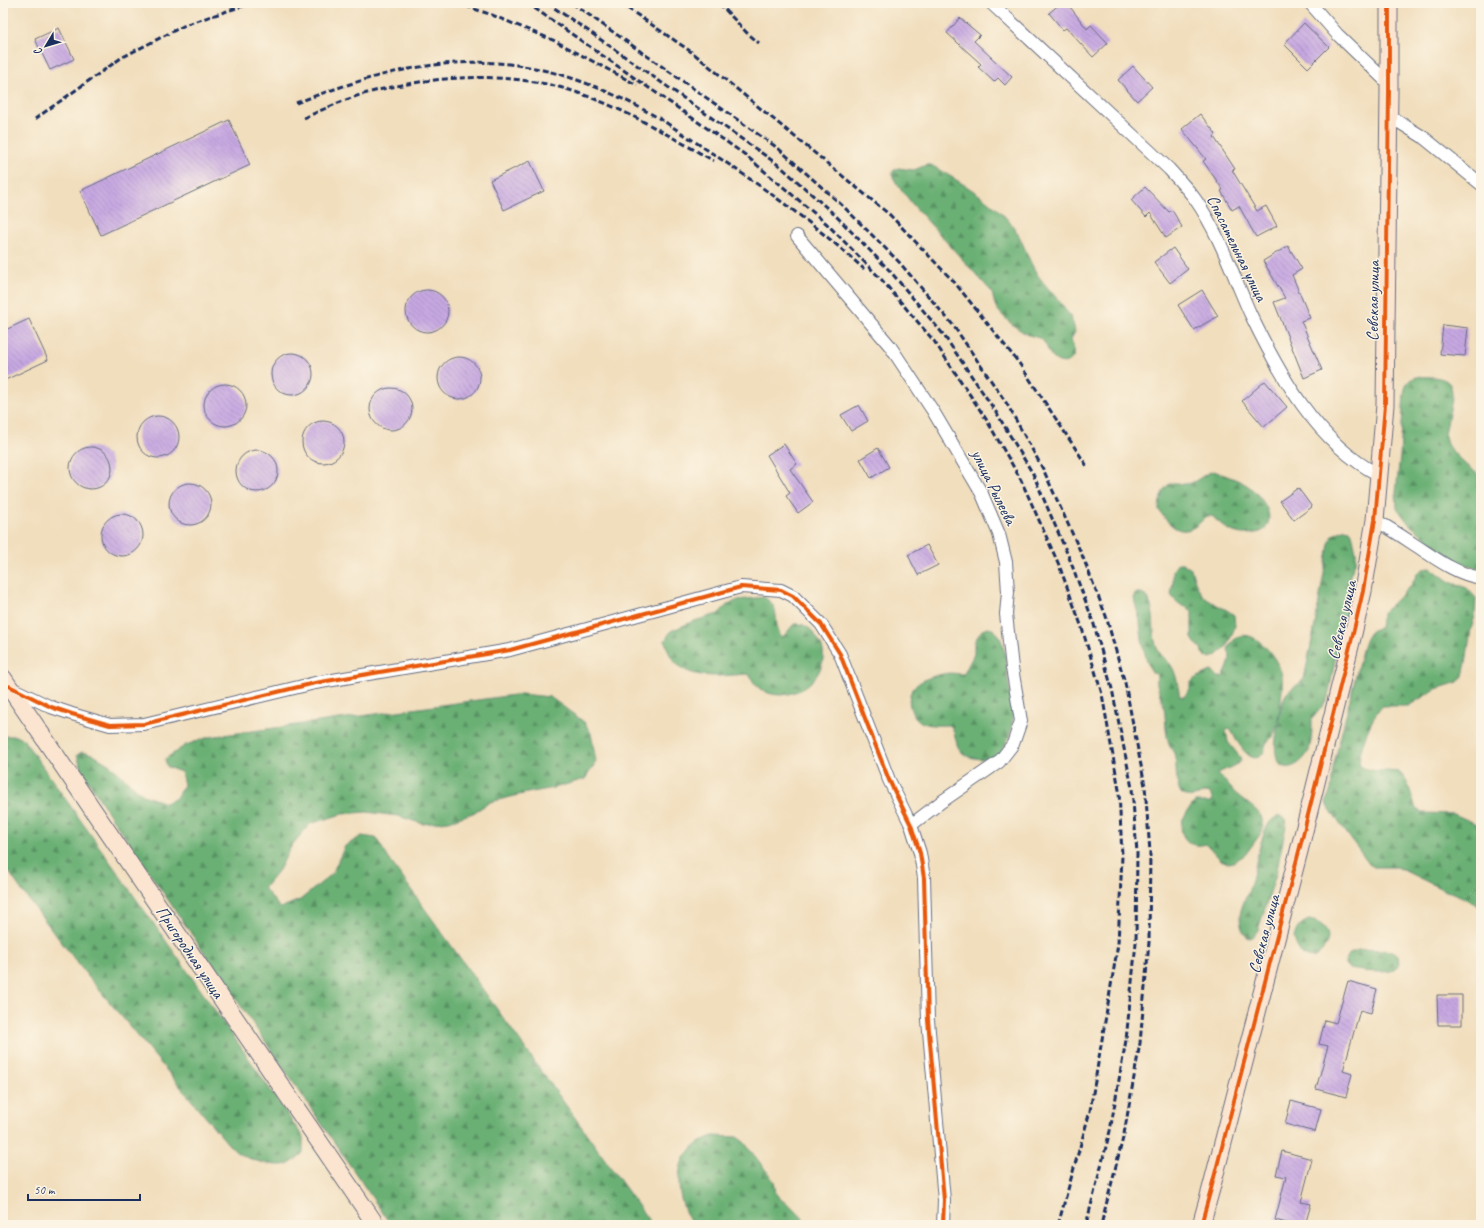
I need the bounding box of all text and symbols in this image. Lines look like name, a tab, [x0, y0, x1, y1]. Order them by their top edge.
north arrow	[26, 26, 66, 66]
text: С	[30, 44, 45, 59]
street label: Спасательная улица	[1202, 191, 1272, 306]
street label: Севская улица	[1362, 259, 1384, 341]
street label: улица Рылеева	[966, 445, 1022, 530]
street label: Севская улица	[1323, 576, 1362, 662]
street label: Севская улица	[1243, 890, 1285, 976]
street label: Пригородная улица	[151, 902, 229, 1003]
scale bar	[28, 1176, 140, 1202]
text: 50 m	[34, 1182, 56, 1198]

